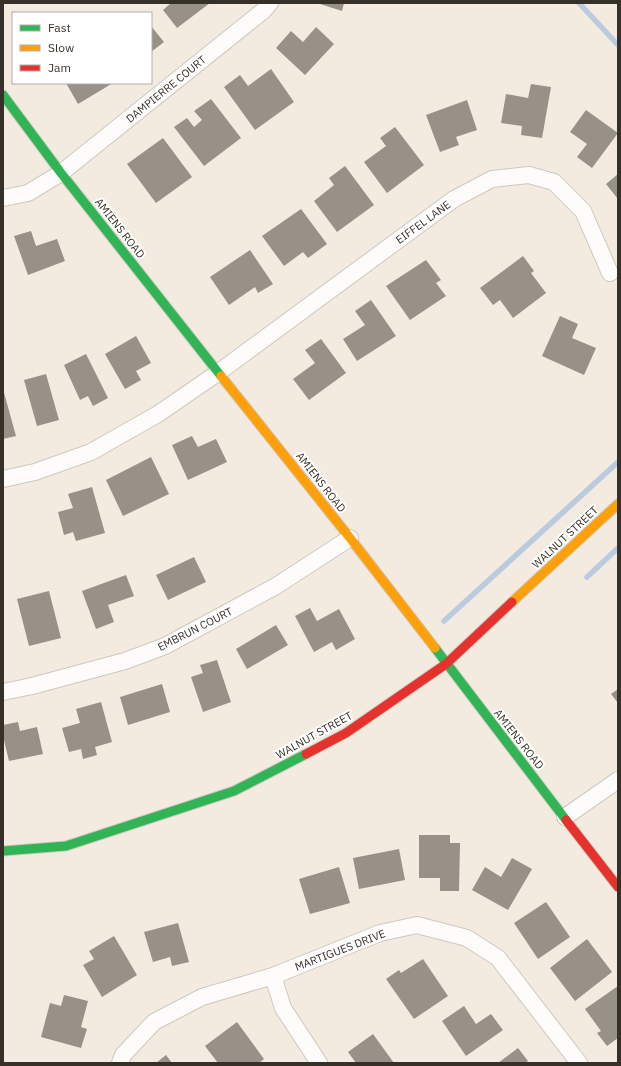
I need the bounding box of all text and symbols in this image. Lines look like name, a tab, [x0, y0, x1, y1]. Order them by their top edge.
legend	[12, 12, 152, 84]
text: Fast	[48, 20, 71, 35]
text: Slow	[48, 40, 74, 55]
street label: DAMPIERRE COURT	[123, 52, 209, 126]
text: Jam	[48, 60, 71, 75]
street label: AMIENS ROAD	[92, 195, 148, 261]
street label: EIFFEL LANE	[393, 197, 453, 247]
street label: AMIENS ROAD	[293, 449, 349, 515]
street label: WALNUT STREET	[529, 502, 601, 571]
street label: EMBRUN COURT	[155, 604, 235, 654]
street label: AMIENS ROAD	[491, 706, 547, 772]
street label: WALNUT STREET	[273, 708, 355, 762]
street label: MARTIGUES DRIVE	[293, 926, 387, 974]

